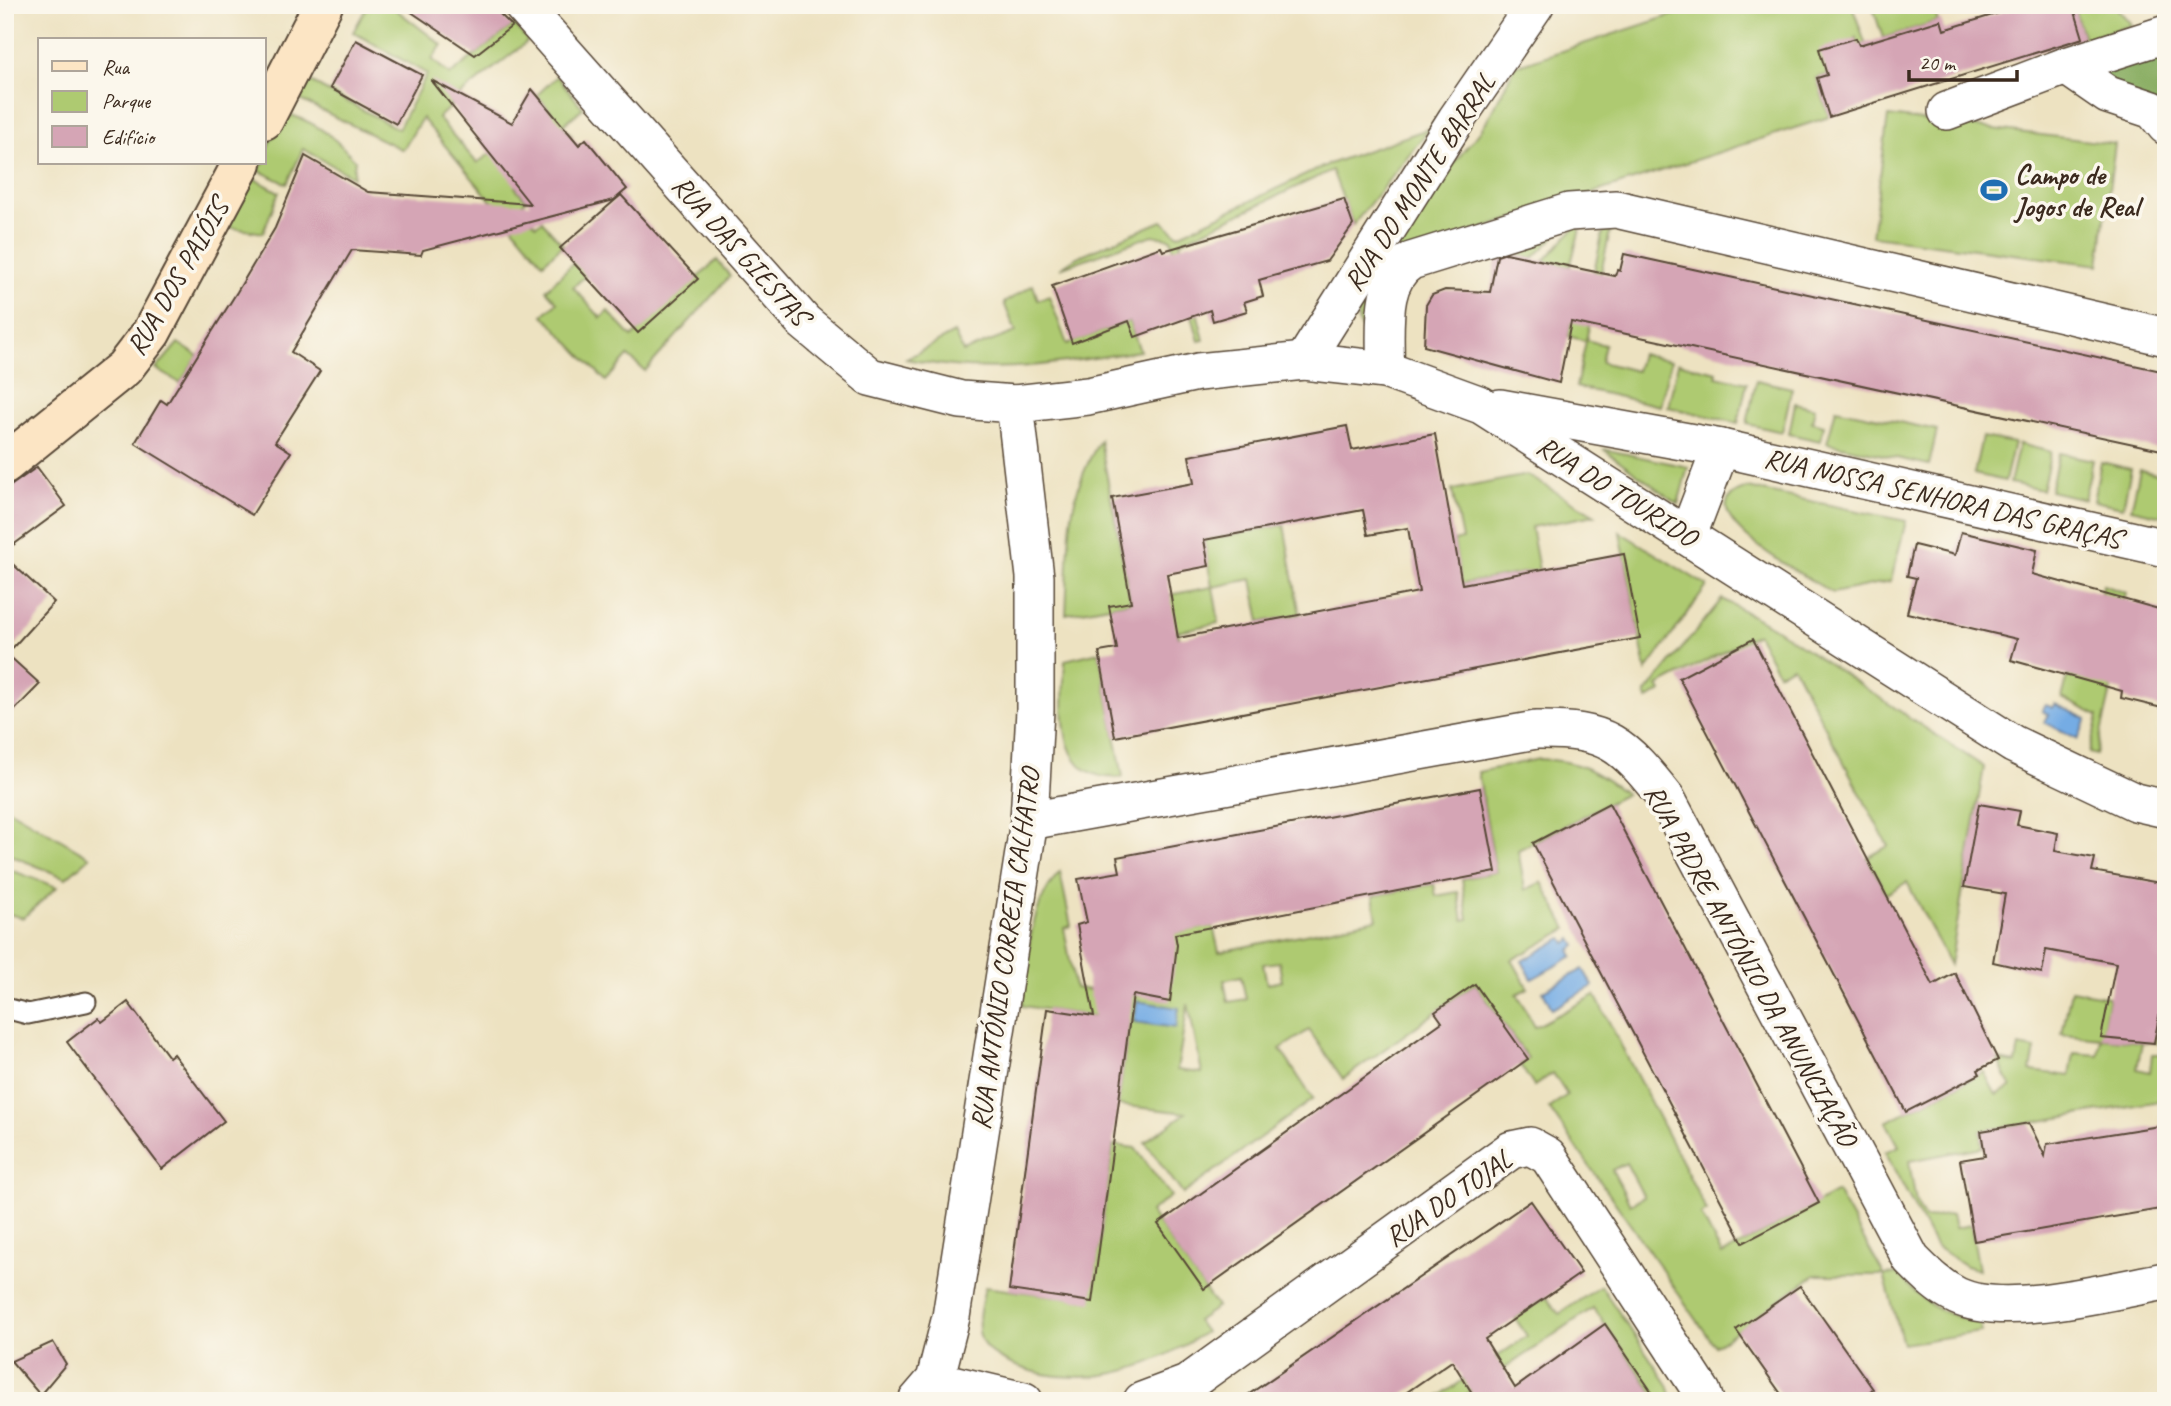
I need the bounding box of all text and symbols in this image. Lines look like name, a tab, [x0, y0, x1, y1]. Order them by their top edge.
legend	[38, 38, 266, 164]
scale bar	[1909, 38, 2017, 82]
text: 20 m	[1919, 50, 1957, 76]
text: Rua	[102, 54, 130, 80]
street label: RUA DO MONTE BARRAL	[1336, 66, 1503, 297]
text: Parque	[102, 88, 151, 114]
text: Edifício	[102, 124, 157, 150]
place label: Campo de Jogos de Real	[2013, 157, 2145, 224]
street label: RUA DAS GIESTAS	[665, 168, 821, 336]
sports icon: Campo de Jogos de Real	[1979, 175, 2009, 205]
street label: RUA DOS PAIÓIS	[118, 188, 238, 361]
street label: RUA DO TOURIDO	[1530, 428, 1706, 556]
street label: RUA NOSSA SENHORA DAS GRAÇAS	[1761, 440, 2130, 558]
street label: RUA ANTÓNIO CORREIA CALHATRO	[962, 763, 1048, 1132]
street label: RUA PADRE ANTÓNIO DA ANUNCIAÇÃO	[1636, 778, 1867, 1155]
street label: RUA DO TOJAL	[1378, 1142, 1518, 1254]

